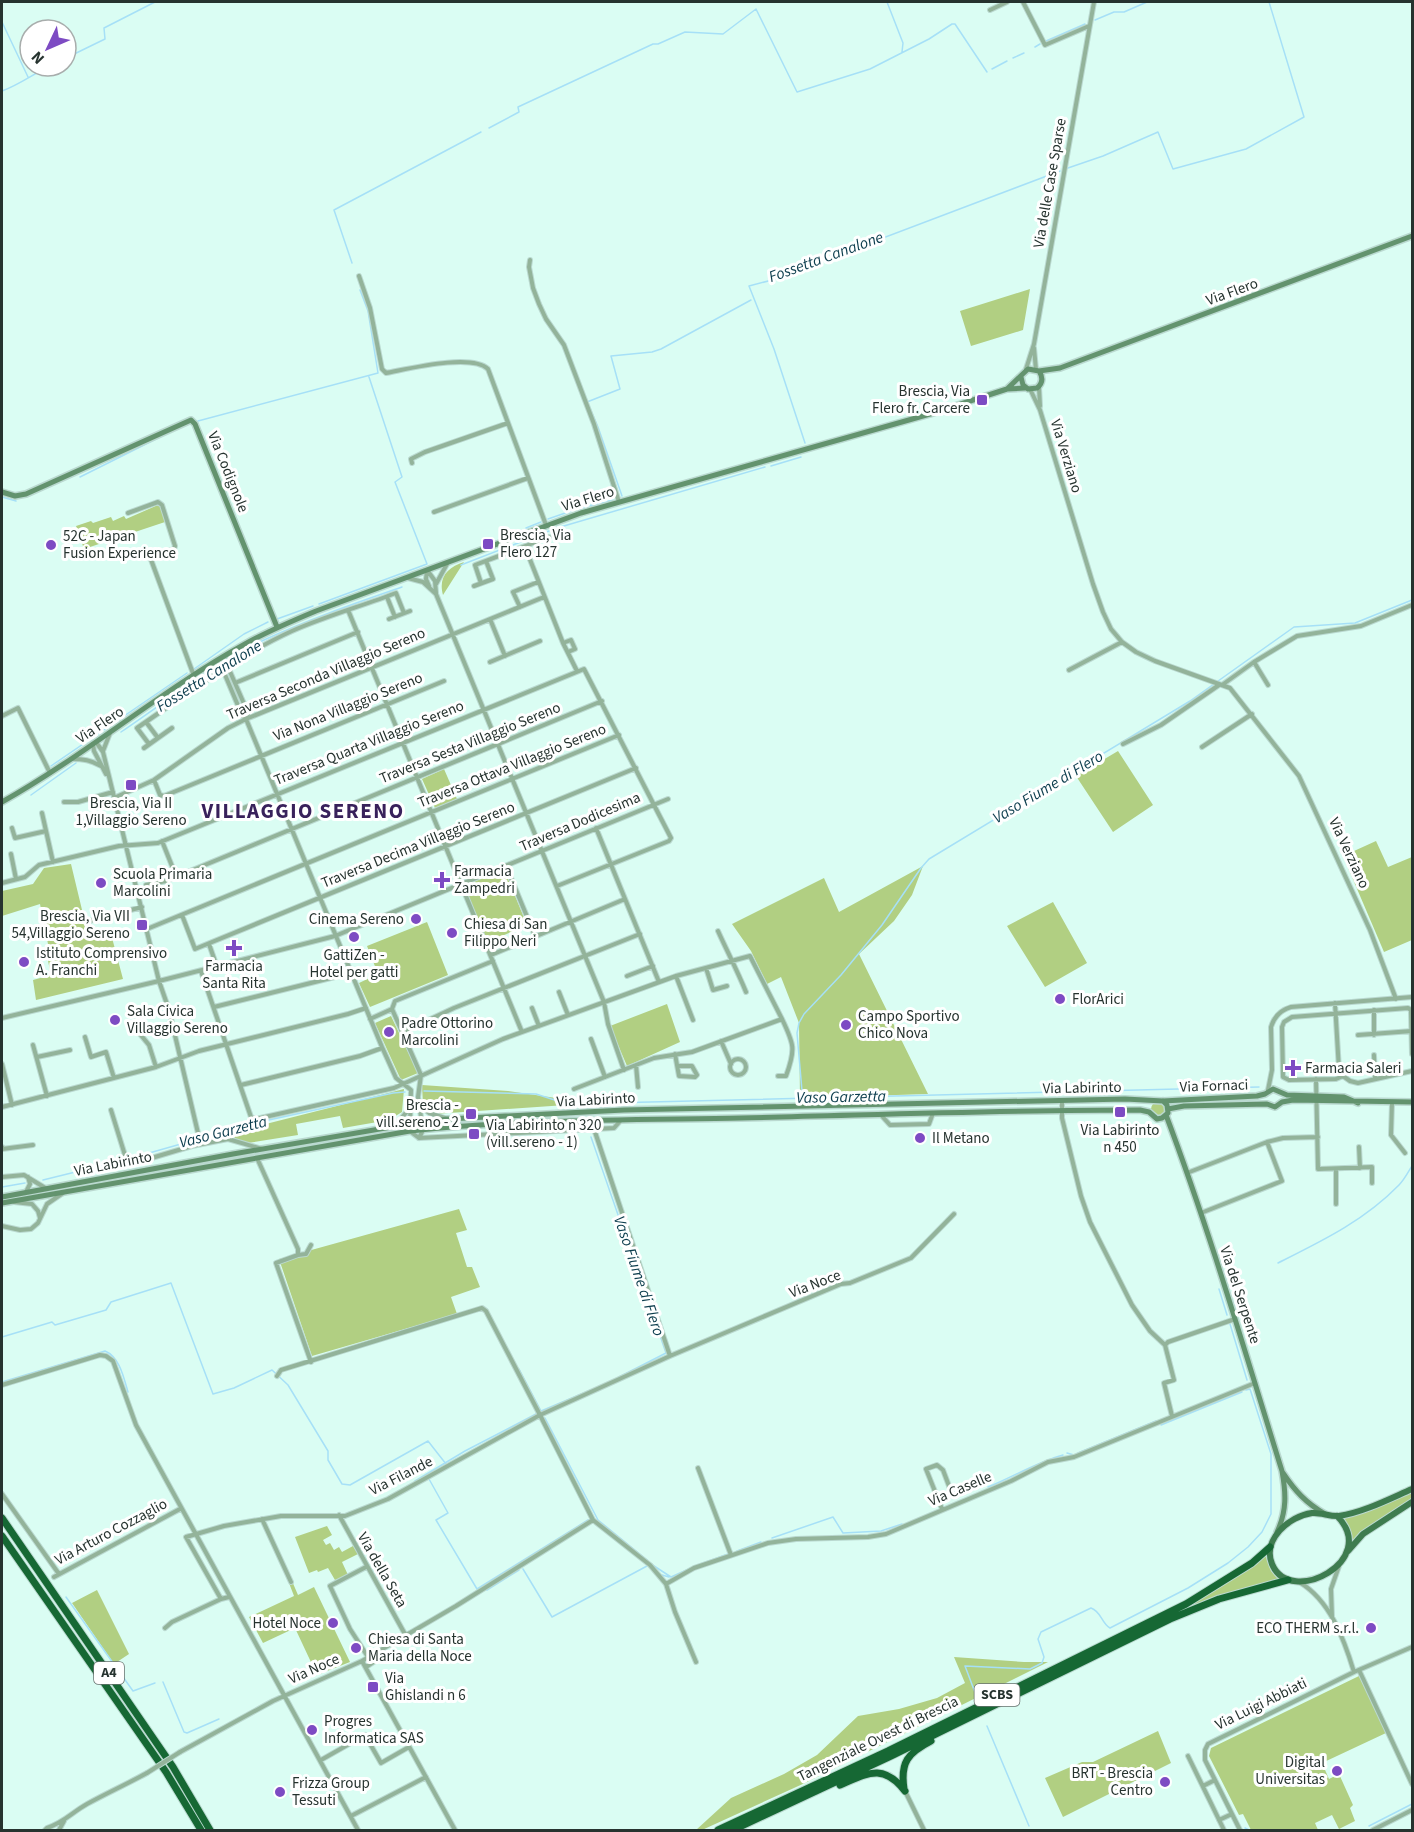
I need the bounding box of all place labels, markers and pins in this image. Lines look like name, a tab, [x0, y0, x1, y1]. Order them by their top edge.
place label: Brescia, Via Flero fr. Carcere	[872, 381, 970, 419]
marker: Brescia, Via Flero fr. Carcere	[975, 393, 989, 407]
place label: Brescia, Via Flero 127	[500, 525, 571, 563]
place label: 52C - Japan Fusion Experience	[63, 526, 176, 564]
marker: Brescia, Via Flero 127	[481, 537, 495, 551]
marker: 52C - Japan Fusion Experience	[44, 538, 58, 552]
marker: Brescia, Via II 1,Villaggio Sereno	[124, 778, 138, 792]
place label: Brescia, Via II 1,Villaggio Sereno	[75, 793, 187, 831]
place label: Farmacia Zampedri	[454, 861, 515, 899]
place label: Scuola Primaria Marcolini	[113, 864, 212, 902]
marker: Farmacia Zampedri	[435, 873, 449, 887]
marker: Scuola Primaria Marcolini	[94, 876, 108, 890]
place label: Brescia, Via VII 54,Villaggio Sereno	[11, 906, 130, 944]
place label: Cinema Sereno	[309, 909, 404, 930]
marker: Cinema Sereno	[409, 912, 423, 926]
place label: Chiesa di San Filippo Neri	[464, 914, 548, 952]
marker: Brescia, Via VII 54,Villaggio Sereno	[135, 918, 149, 932]
marker: Chiesa di San Filippo Neri	[445, 926, 459, 940]
marker: GattiZen - Hotel per gatti	[347, 930, 361, 944]
marker: Farmacia Santa Rita	[227, 941, 241, 955]
place label: Istituto Comprensivo A. Franchi	[36, 943, 167, 981]
place label: GattiZen - Hotel per gatti	[310, 945, 398, 983]
marker: Istituto Comprensivo A. Franchi	[17, 955, 31, 969]
place label: Farmacia Santa Rita	[202, 956, 266, 994]
place label: FlorArici	[1072, 989, 1124, 1010]
marker: FlorArici	[1053, 992, 1067, 1006]
place label: Sala Civica Villaggio Sereno	[127, 1001, 228, 1039]
place label: Campo Sportivo Chico Nova	[858, 1006, 960, 1044]
marker: Sala Civica Villaggio Sereno	[108, 1013, 122, 1027]
place label: Padre Ottorino Marcolini	[401, 1013, 493, 1051]
marker: Campo Sportivo Chico Nova	[839, 1018, 853, 1032]
marker: Padre Ottorino Marcolini	[382, 1025, 396, 1039]
place label: Farmacia Saleri	[1305, 1058, 1402, 1079]
marker: Farmacia Saleri	[1286, 1061, 1300, 1075]
place label: Brescia - vill.sereno - 2	[376, 1095, 459, 1133]
marker: Via Labirinto n 450	[1113, 1105, 1127, 1119]
marker: Brescia - vill.sereno - 2	[464, 1107, 478, 1121]
place label: Via Labirinto n 320 (vill.sereno - 1)	[486, 1115, 601, 1153]
place label: Via Labirinto n 450	[1081, 1120, 1159, 1158]
marker: Via Labirinto n 320 (vill.sereno - 1)	[467, 1127, 481, 1141]
place label: Il Metano	[932, 1128, 990, 1149]
marker: Il Metano	[913, 1131, 927, 1145]
place label: Hotel Noce	[252, 1613, 321, 1634]
marker: Hotel Noce	[326, 1616, 340, 1630]
place label: ECO THERM s.r.l.	[1256, 1618, 1359, 1639]
marker: ECO THERM s.r.l.	[1364, 1621, 1378, 1635]
place label: Chiesa di Santa Maria della Noce	[368, 1629, 472, 1667]
marker: Chiesa di Santa Maria della Noce	[349, 1641, 363, 1655]
place label: Via Ghislandi n 6	[385, 1668, 466, 1706]
marker: Via Ghislandi n 6	[366, 1680, 380, 1694]
place label: Progres Informatica SAS	[324, 1711, 424, 1749]
marker: Progres Informatica SAS	[305, 1723, 319, 1737]
place label: Digital Universitas	[1255, 1752, 1325, 1790]
place label: BRT - Brescia Centro	[1071, 1763, 1153, 1801]
marker: Digital Universitas	[1330, 1764, 1344, 1778]
place label: Frizza Group Tessuti	[292, 1773, 370, 1811]
marker: BRT - Brescia Centro	[1158, 1775, 1172, 1789]
marker: Frizza Group Tessuti	[273, 1785, 287, 1799]

